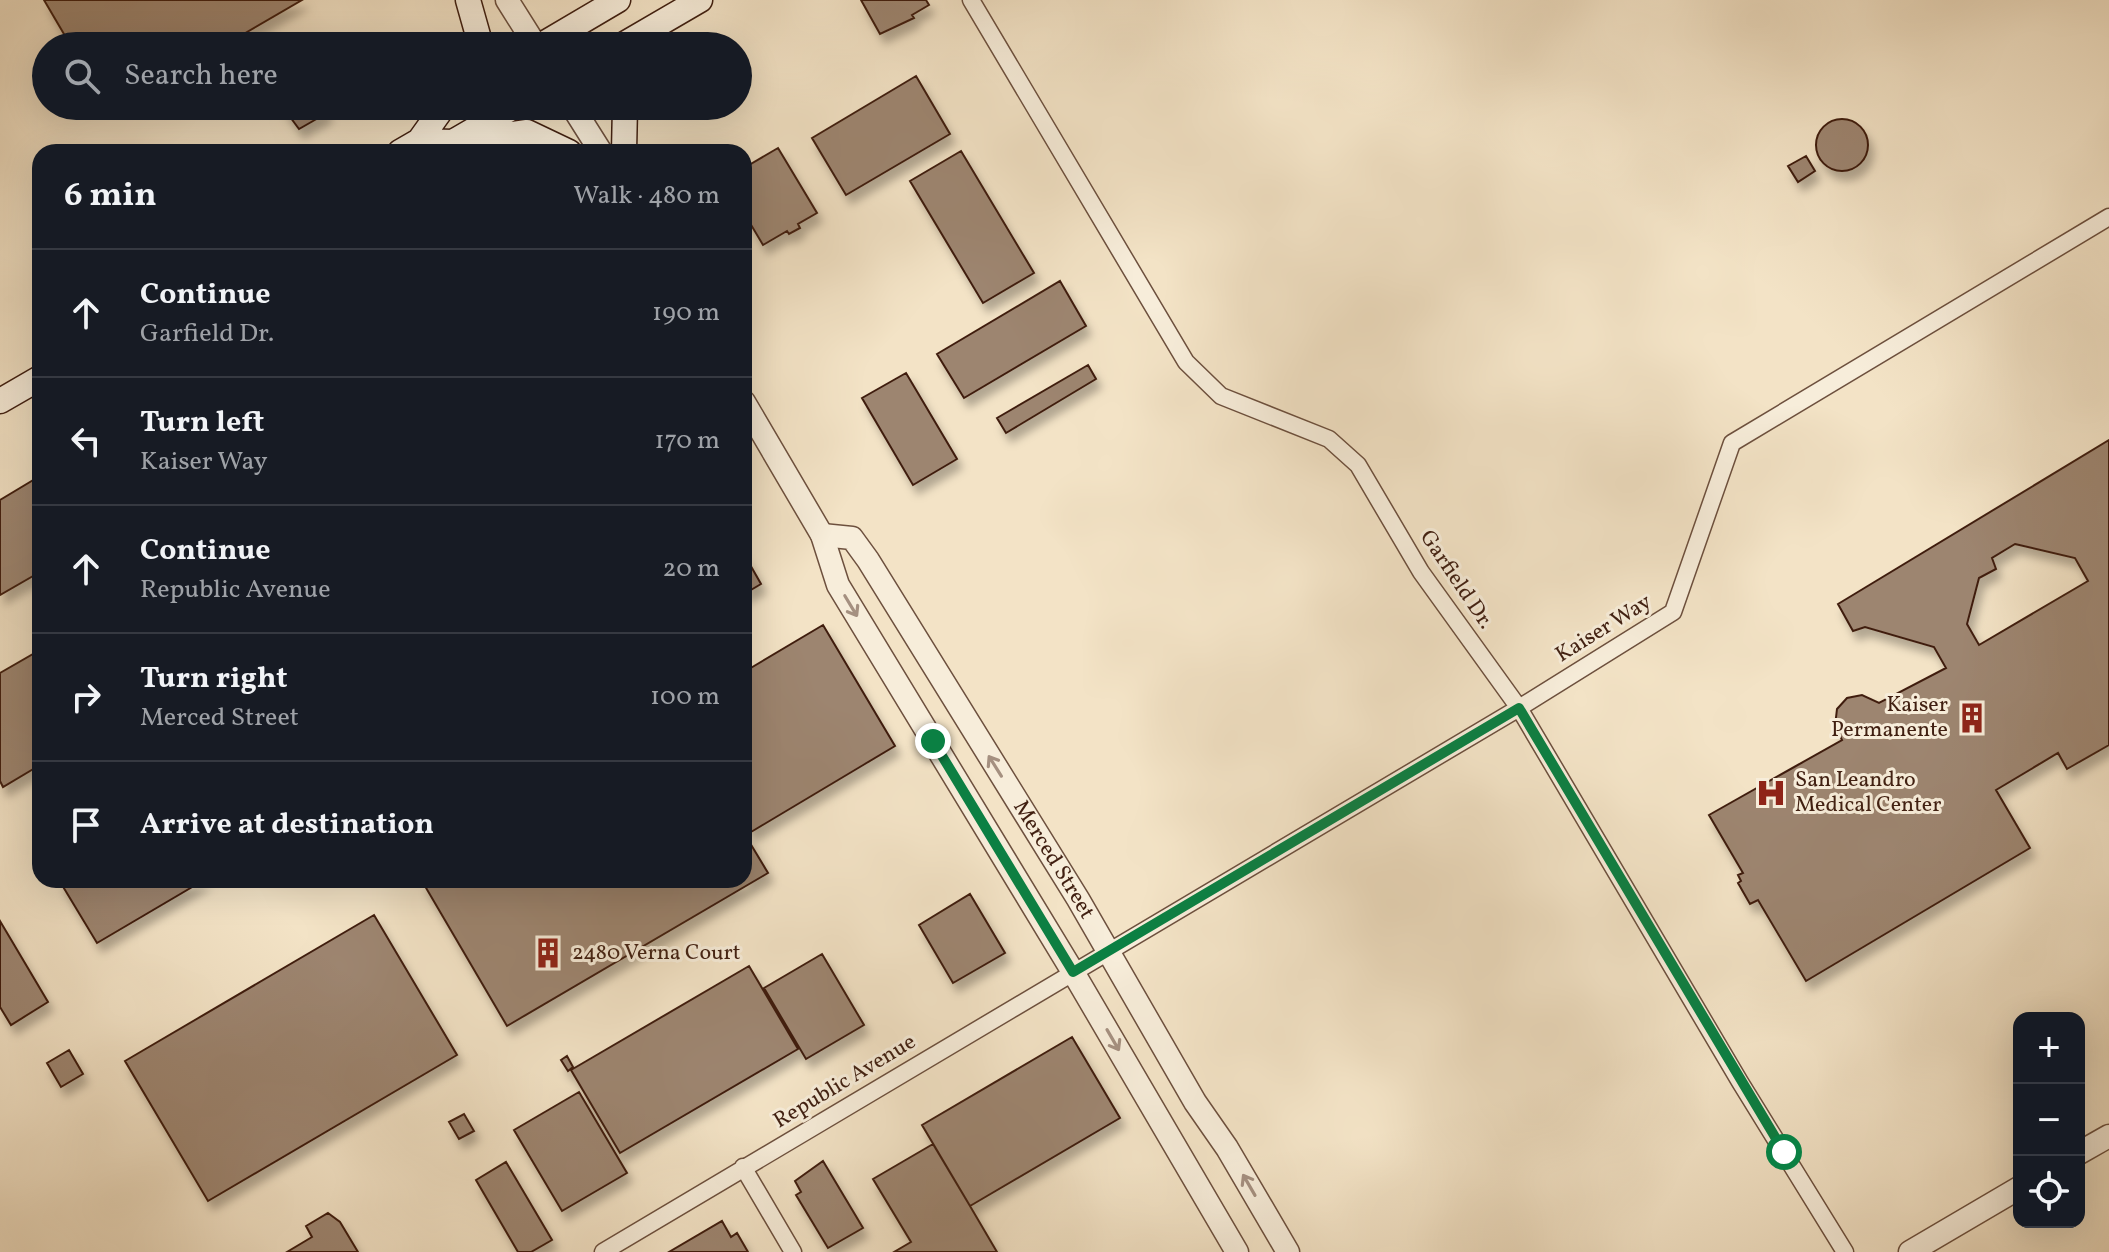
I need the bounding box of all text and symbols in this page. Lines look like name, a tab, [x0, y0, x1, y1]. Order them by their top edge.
search box	[32, 32, 752, 120]
icon: search	[60, 54, 104, 98]
text: Search here	[124, 55, 278, 97]
text: 6 min	[64, 173, 157, 220]
text: Walk · 480 m	[573, 178, 720, 214]
text: Continue	[140, 274, 271, 316]
icon: ahead	[64, 291, 108, 335]
text: 190 m	[652, 295, 720, 331]
text: Garfield Dr.	[140, 316, 274, 352]
text: Turn left	[140, 402, 264, 444]
icon: left	[64, 419, 108, 463]
text: 170 m	[655, 423, 720, 459]
text: Kaiser Way	[140, 444, 268, 480]
street label: Garfield Dr.	[1411, 524, 1501, 636]
text: Continue	[140, 530, 271, 572]
icon: ahead	[64, 547, 108, 591]
text: 20 m	[662, 551, 720, 587]
text: Republic Avenue	[140, 572, 331, 608]
street label: Kaiser Way	[1550, 587, 1658, 671]
one-way arrow	[844, 594, 860, 617]
text: Turn right	[140, 658, 288, 700]
icon: right	[64, 675, 108, 719]
text: 100 m	[650, 679, 720, 715]
place label: Kaiser Permanente	[1831, 690, 1948, 746]
text: Merced Street	[140, 700, 299, 736]
building icon: Kaiser Permanente	[1955, 701, 1989, 735]
route end	[915, 723, 951, 759]
one-way arrow	[987, 755, 1003, 778]
place label: San Leandro Medical Center	[1795, 765, 1941, 821]
hospital icon: San Leandro Medical Center	[1754, 776, 1788, 810]
street label: Merced Street	[1005, 794, 1102, 925]
icon: arrive	[64, 803, 108, 847]
text: Arrive at destination	[140, 804, 434, 846]
building icon: 2480 Verna Court	[531, 936, 565, 970]
place label: 2480 Verna Court	[572, 938, 741, 969]
map controls	[2013, 1012, 2085, 1228]
button: +	[2013, 1012, 2085, 1084]
street label: Republic Avenue	[768, 1027, 922, 1137]
one-way arrow	[1106, 1027, 1121, 1051]
button: −	[2013, 1084, 2085, 1156]
route start	[1766, 1134, 1802, 1170]
button: locate	[2013, 1156, 2085, 1228]
one-way arrow	[1241, 1174, 1257, 1197]

